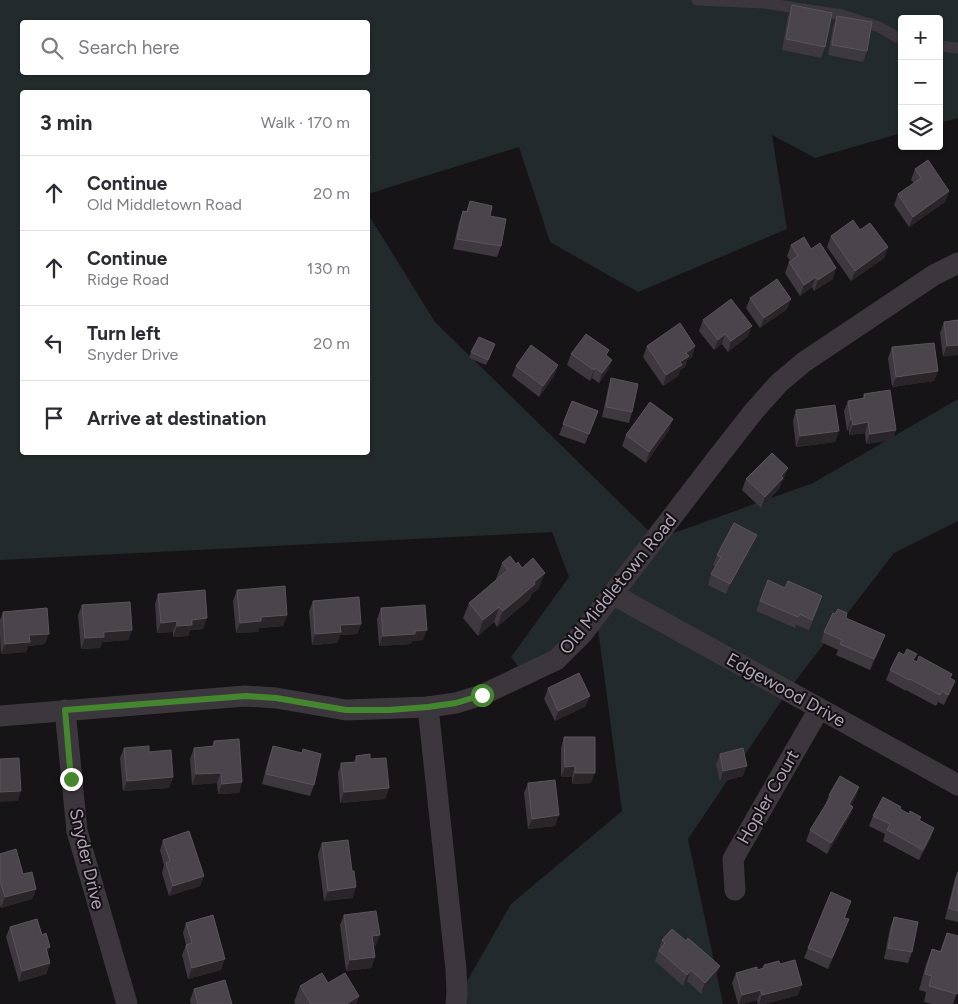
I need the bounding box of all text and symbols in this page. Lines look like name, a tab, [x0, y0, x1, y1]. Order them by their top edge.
map controls	[898, 15, 943, 150]
button: +	[898, 15, 943, 60]
search box	[20, 20, 370, 75]
icon: search	[38, 34, 66, 62]
text: Search here	[78, 36, 180, 59]
button: −	[898, 60, 943, 105]
button: layers	[898, 105, 943, 150]
text: 3 min	[40, 110, 92, 135]
text: Walk · 170 m	[261, 113, 350, 132]
text: Continue	[87, 172, 167, 195]
icon: ahead	[40, 179, 68, 207]
text: 20 m	[313, 184, 350, 203]
text: Old Middletown Road	[87, 195, 242, 214]
text: Continue	[87, 247, 167, 270]
icon: ahead	[40, 254, 68, 282]
text: 130 m	[307, 259, 350, 278]
text: Ridge Road	[87, 270, 169, 289]
text: Turn left	[87, 322, 161, 345]
icon: left	[40, 329, 68, 357]
text: 20 m	[313, 334, 350, 353]
text: Snyder Drive	[87, 345, 178, 364]
icon: arrive	[40, 404, 68, 432]
text: Arrive at destination	[87, 407, 266, 430]
street label: Old Middletown Road	[555, 509, 681, 659]
street label: Edgewood Drive	[723, 648, 850, 732]
route start	[471, 684, 494, 707]
street label: Hopler Court	[732, 746, 804, 848]
route end	[60, 768, 83, 791]
street label: Snyder Drive	[65, 806, 109, 912]

